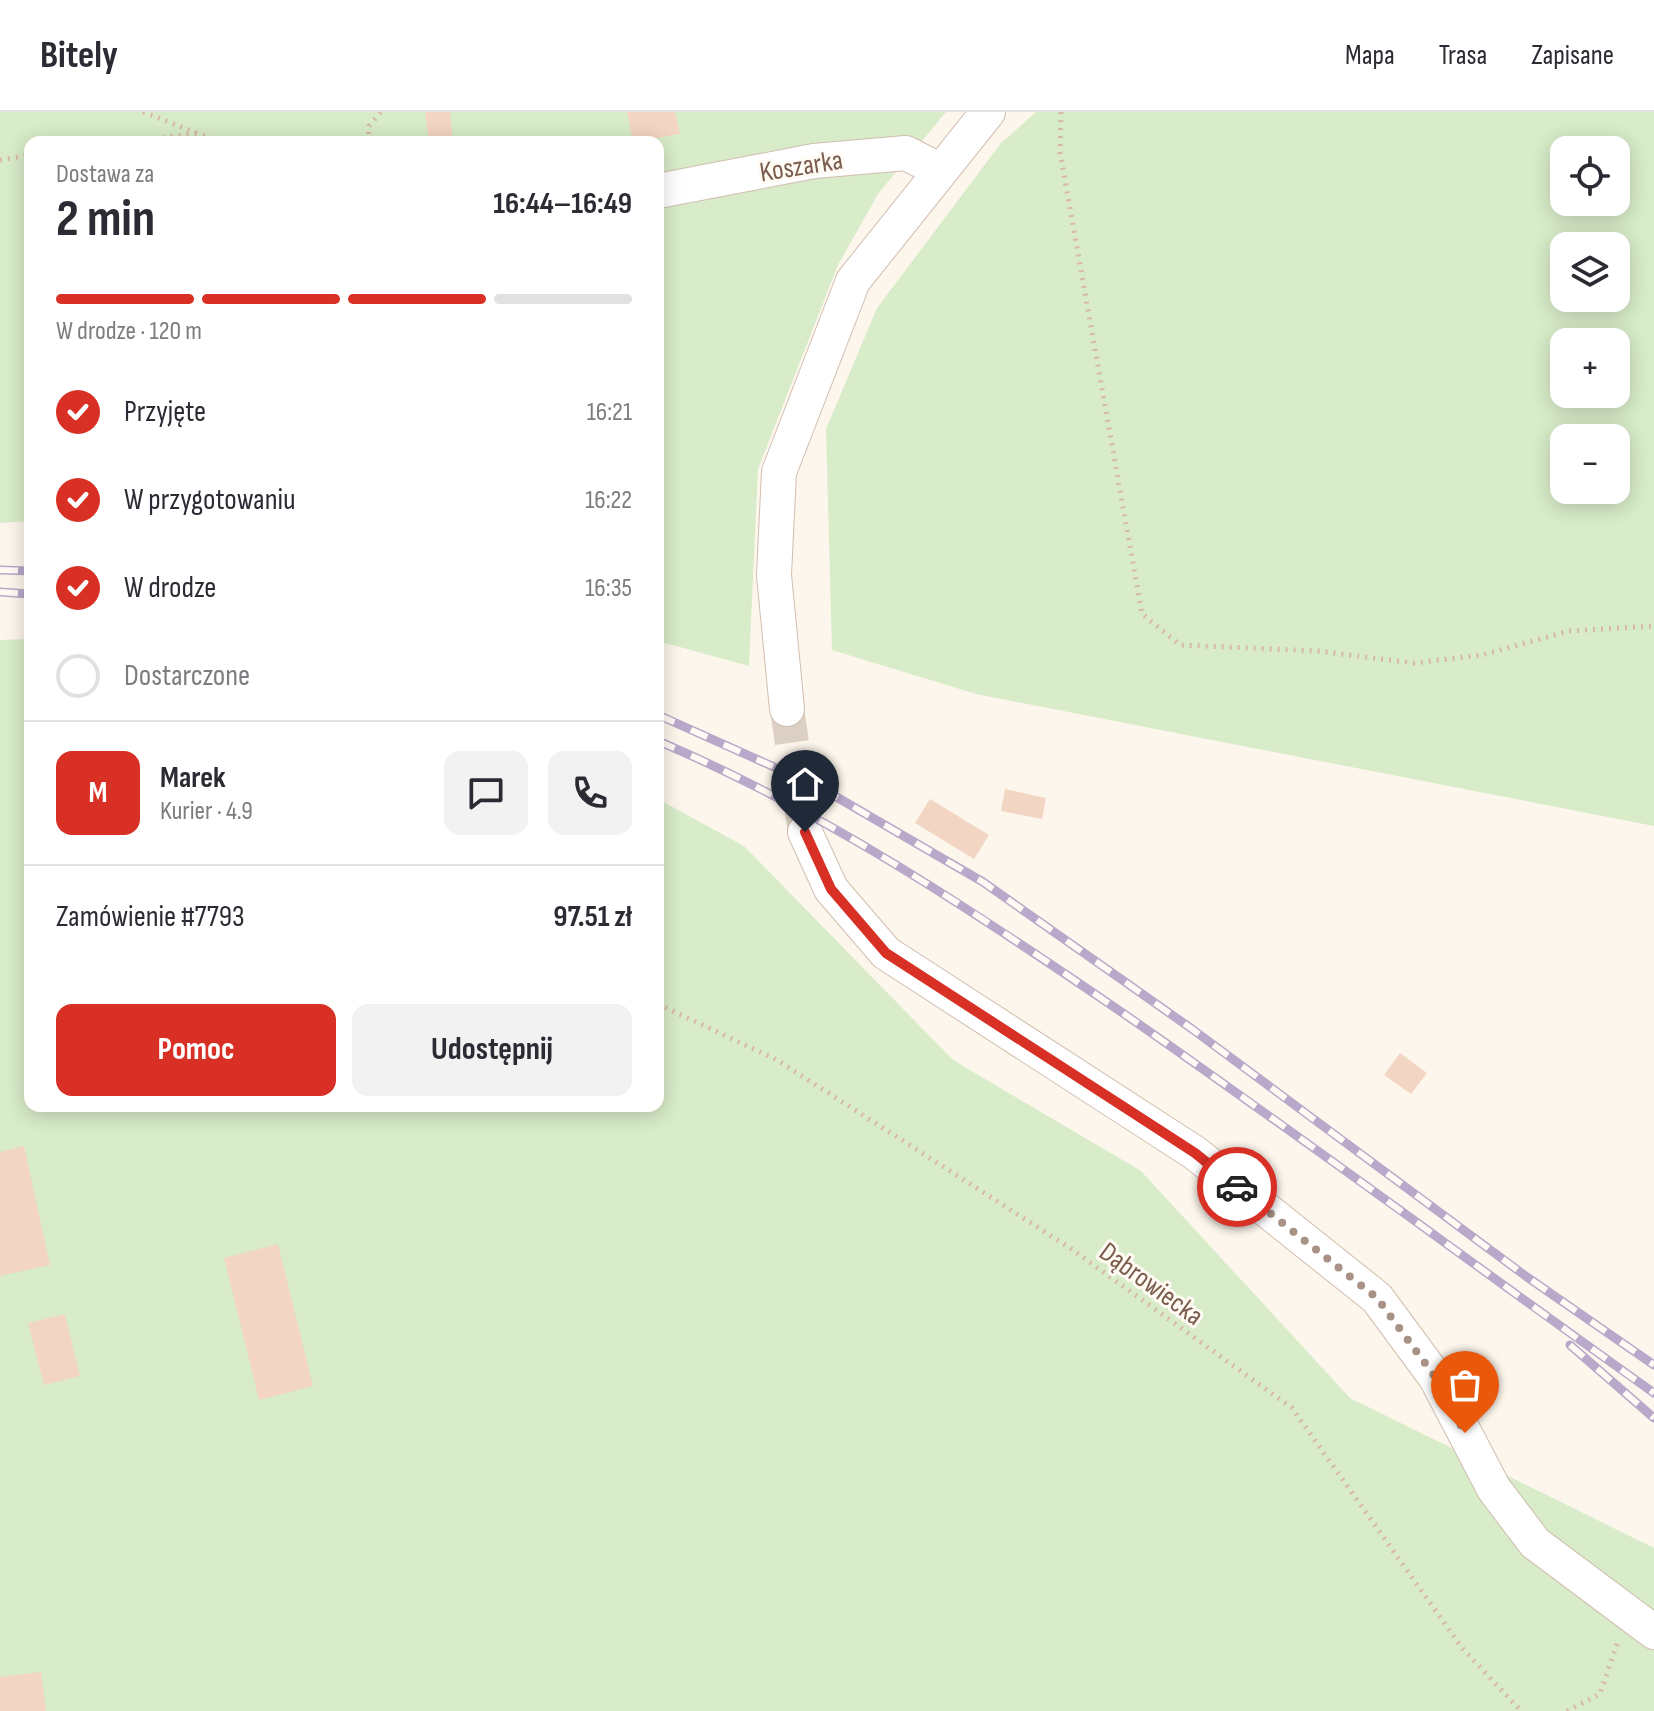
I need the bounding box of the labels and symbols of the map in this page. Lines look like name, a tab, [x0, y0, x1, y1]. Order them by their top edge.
street label: Koszarka	[757, 144, 845, 189]
pin	[771, 750, 839, 832]
courier	[1197, 1147, 1277, 1227]
street label: Dąbrowiecka	[1093, 1236, 1209, 1333]
pin	[1431, 1351, 1499, 1433]

